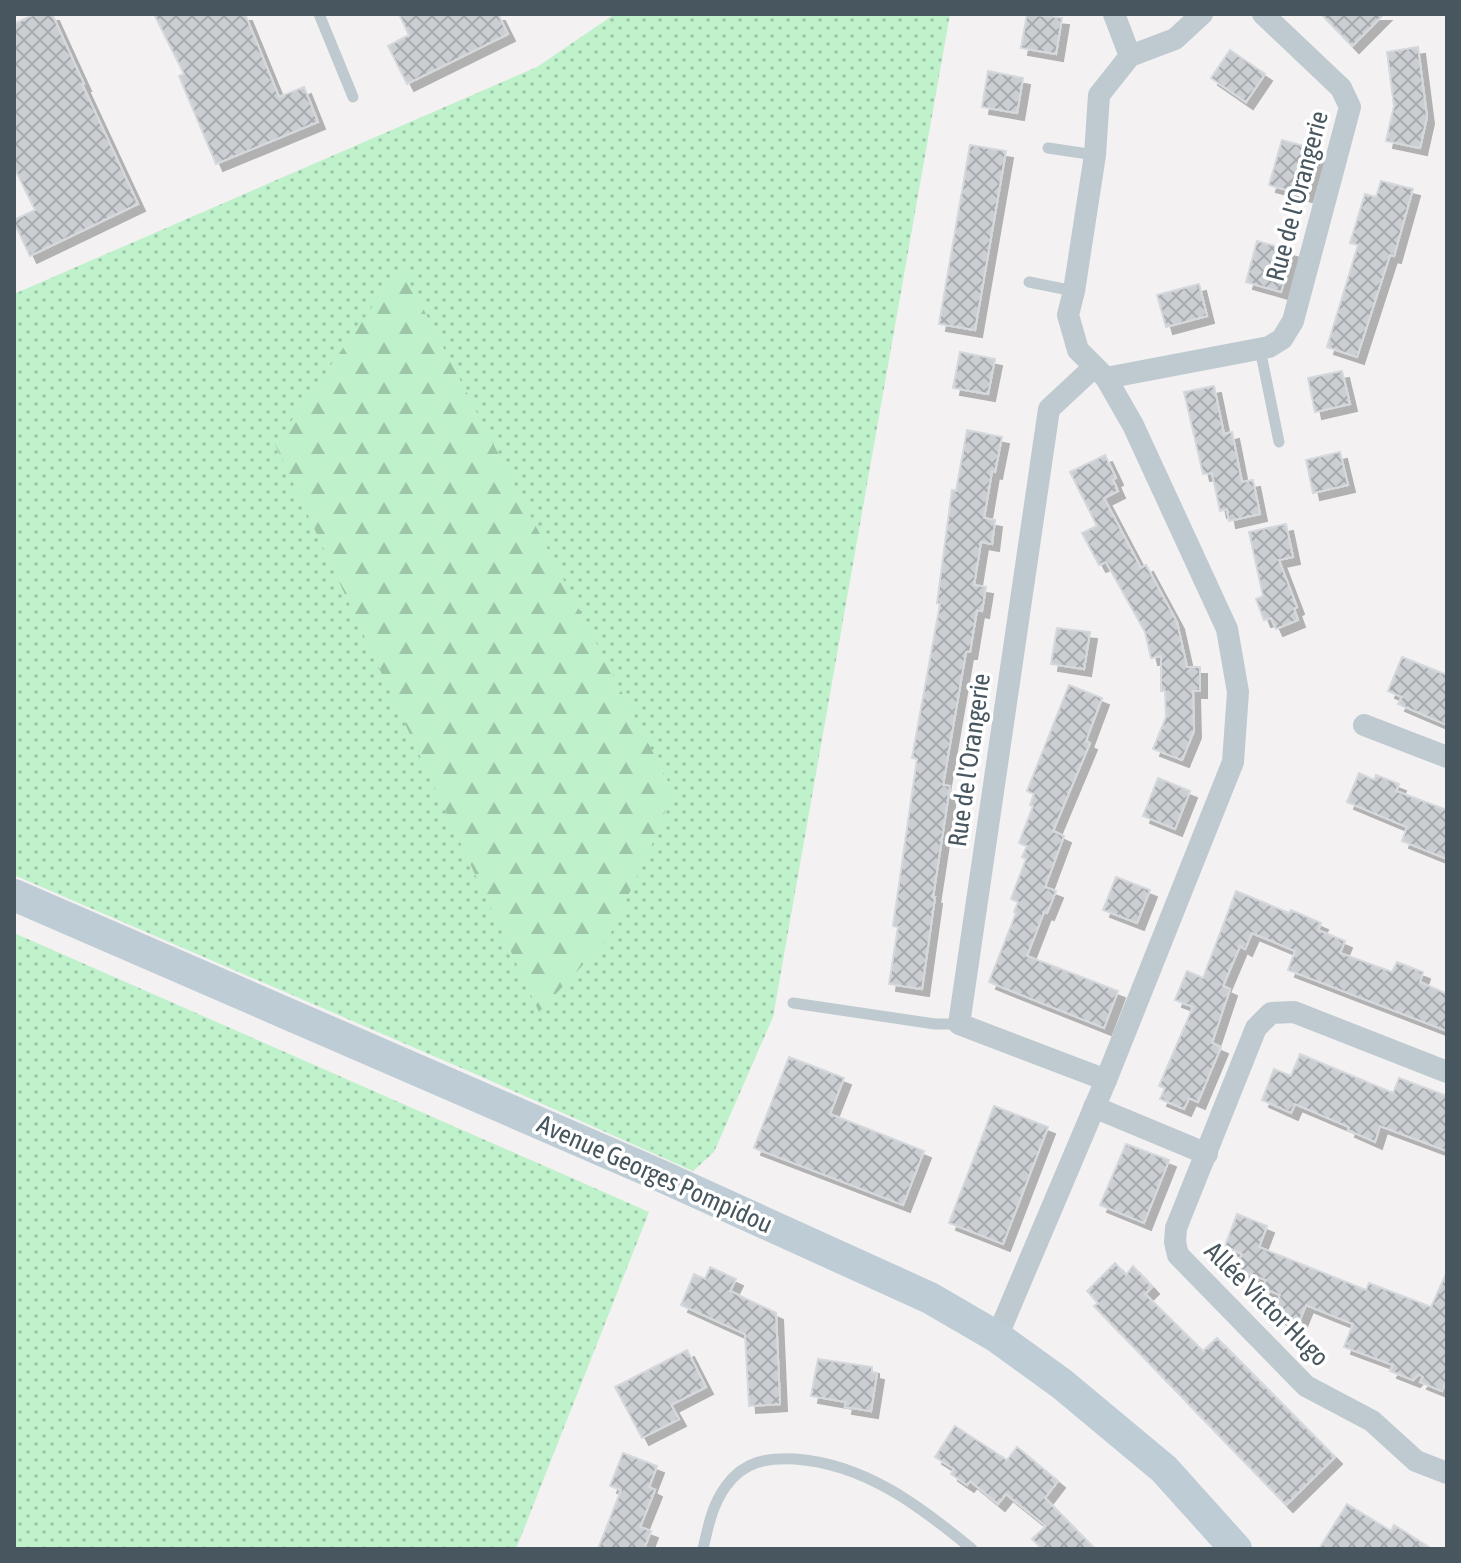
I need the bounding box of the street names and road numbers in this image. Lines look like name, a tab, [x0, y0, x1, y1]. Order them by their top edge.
street label: Rue de l'Orangerie	[1260, 108, 1334, 284]
street label: Rue de l'Orangerie	[942, 671, 996, 849]
street label: Avenue Georges Pompidou	[533, 1109, 777, 1239]
street label: Allée Victor Hugo	[1199, 1236, 1335, 1372]

